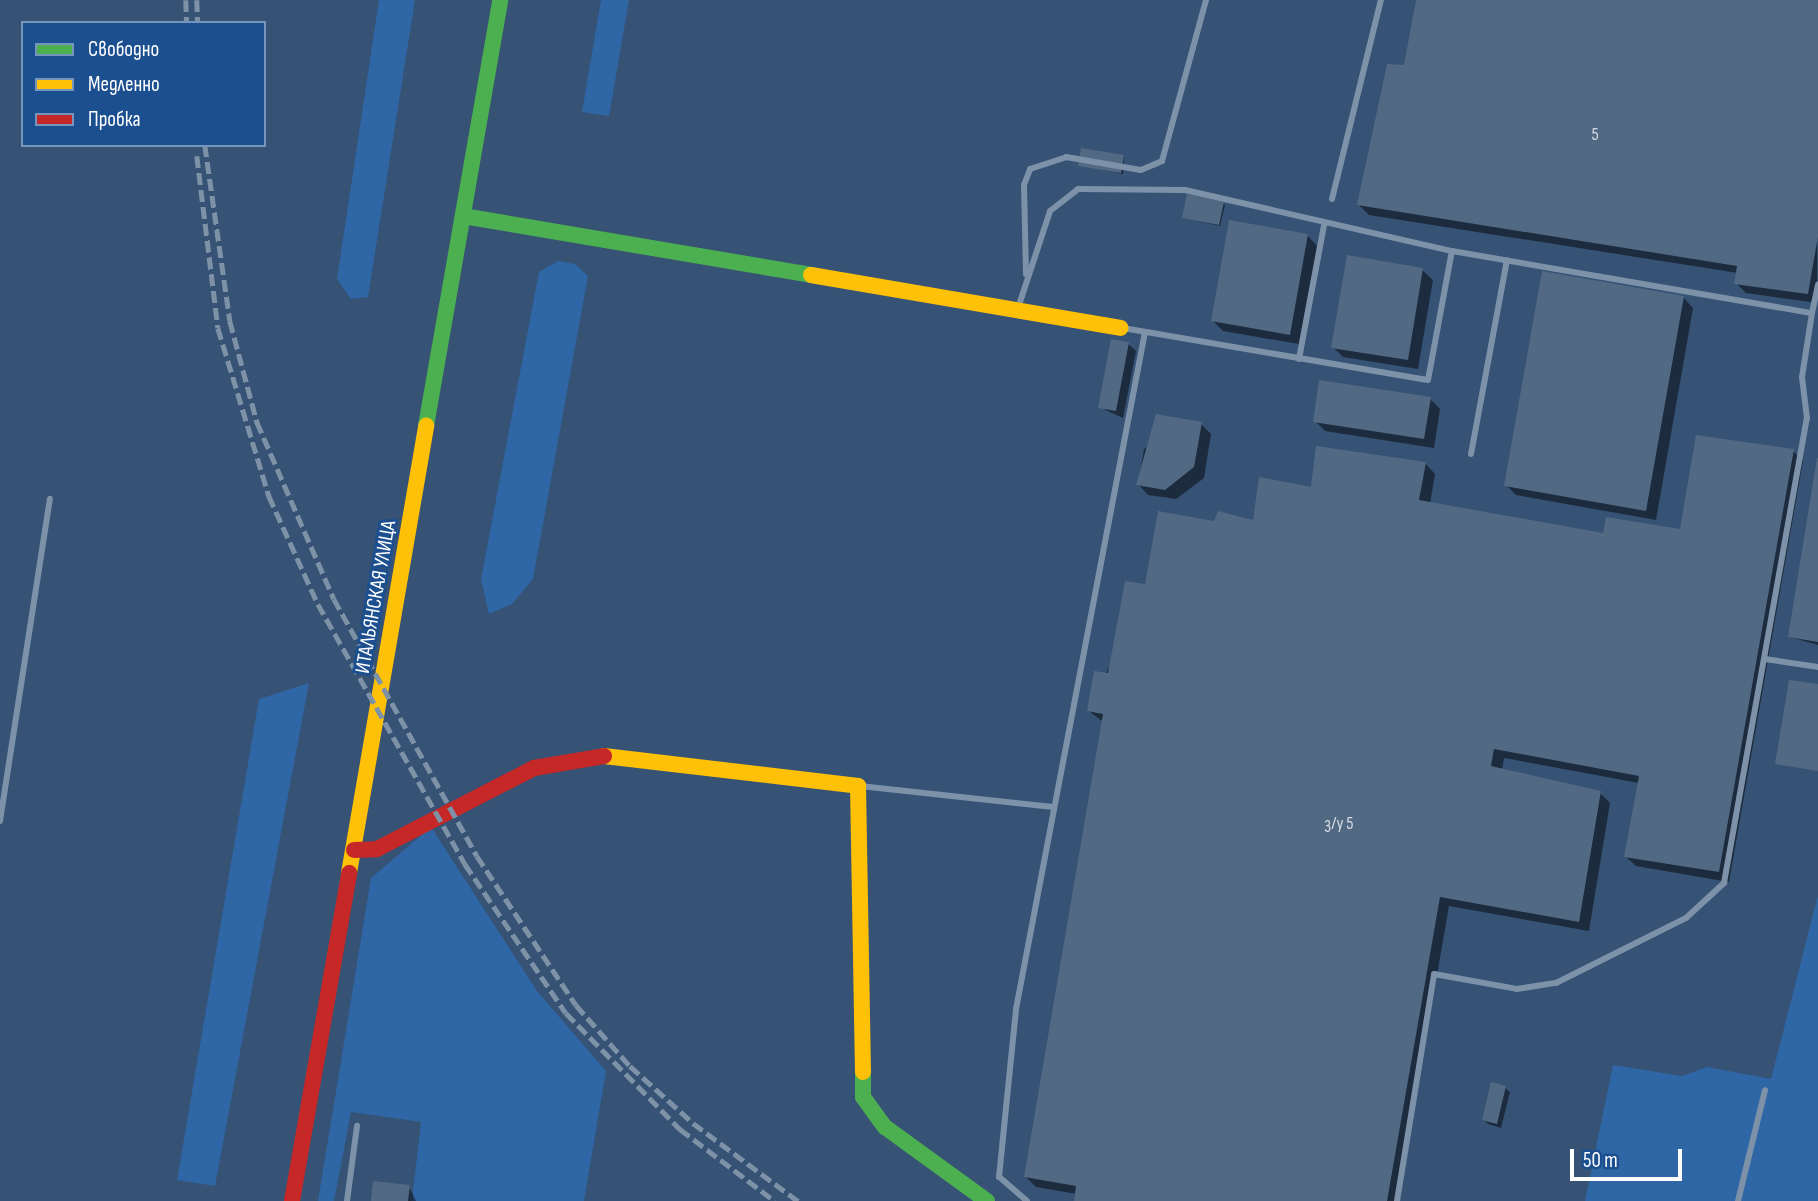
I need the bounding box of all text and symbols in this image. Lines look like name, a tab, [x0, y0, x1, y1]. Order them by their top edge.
legend	[21, 21, 266, 147]
text: Свободно	[88, 37, 159, 62]
text: Медленно	[88, 72, 160, 97]
text: Пробка	[88, 107, 141, 132]
house number: 5	[1591, 124, 1599, 146]
street label: ИТАЛЬЯНСКАЯ УЛИЦА	[350, 519, 402, 675]
house number: з/у 5	[1325, 813, 1353, 835]
scale bar	[1573, 1134, 1685, 1178]
text: 50 m	[1583, 1148, 1618, 1173]

